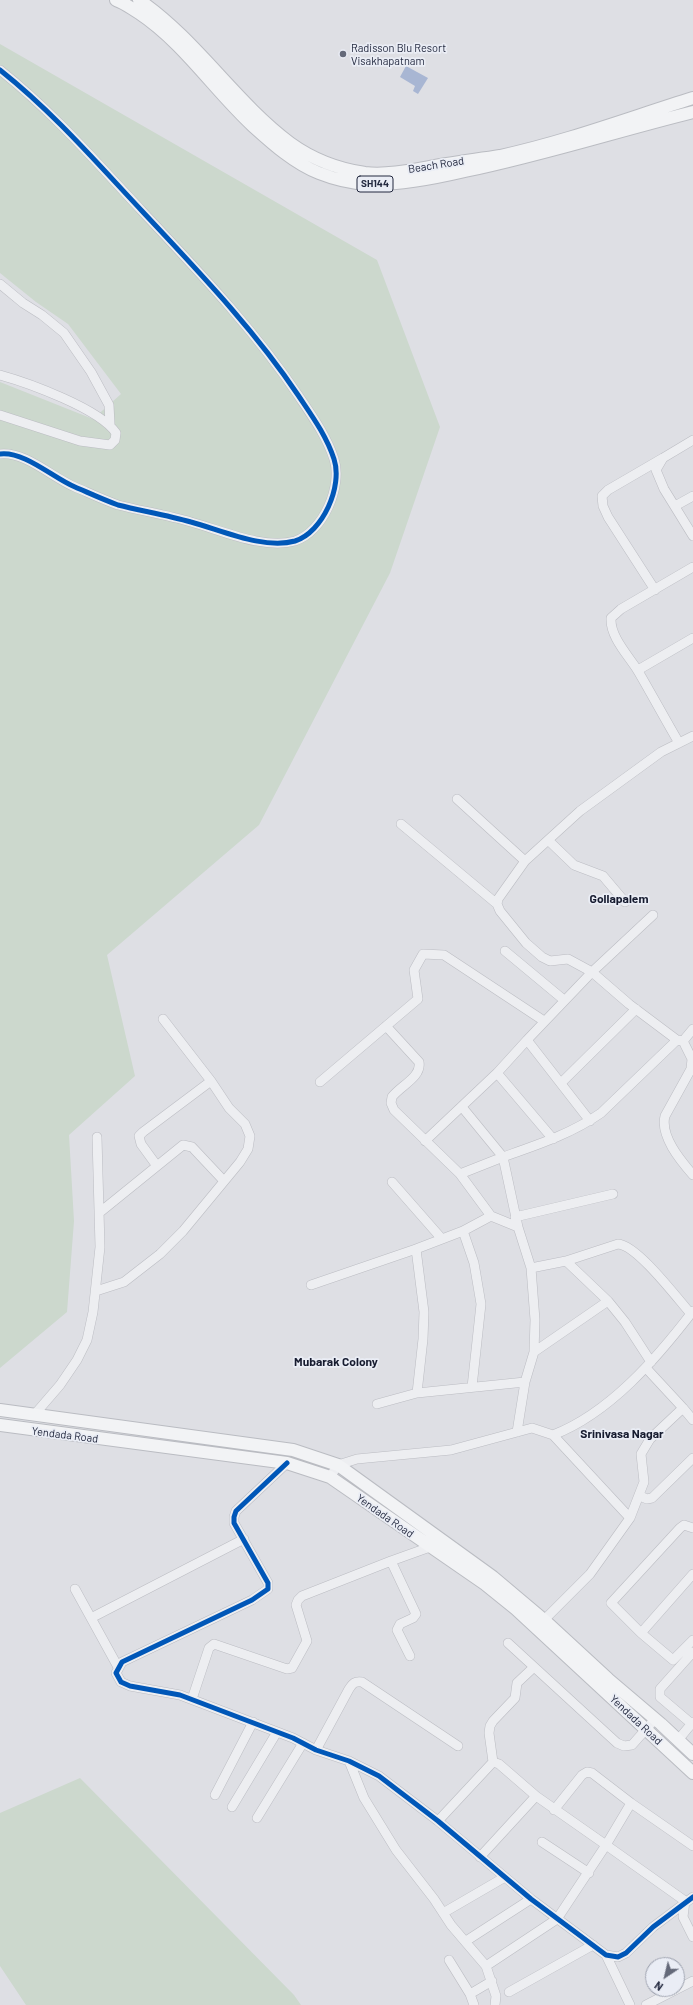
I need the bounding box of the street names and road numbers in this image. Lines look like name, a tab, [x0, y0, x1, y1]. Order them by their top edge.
street label: Beach Road	[407, 154, 465, 176]
road number: SH144	[357, 176, 393, 192]
street label: Yendada Road	[31, 1424, 99, 1446]
street label: Yendada Road	[354, 1491, 416, 1541]
street label: Yendada Road	[607, 1692, 665, 1748]

